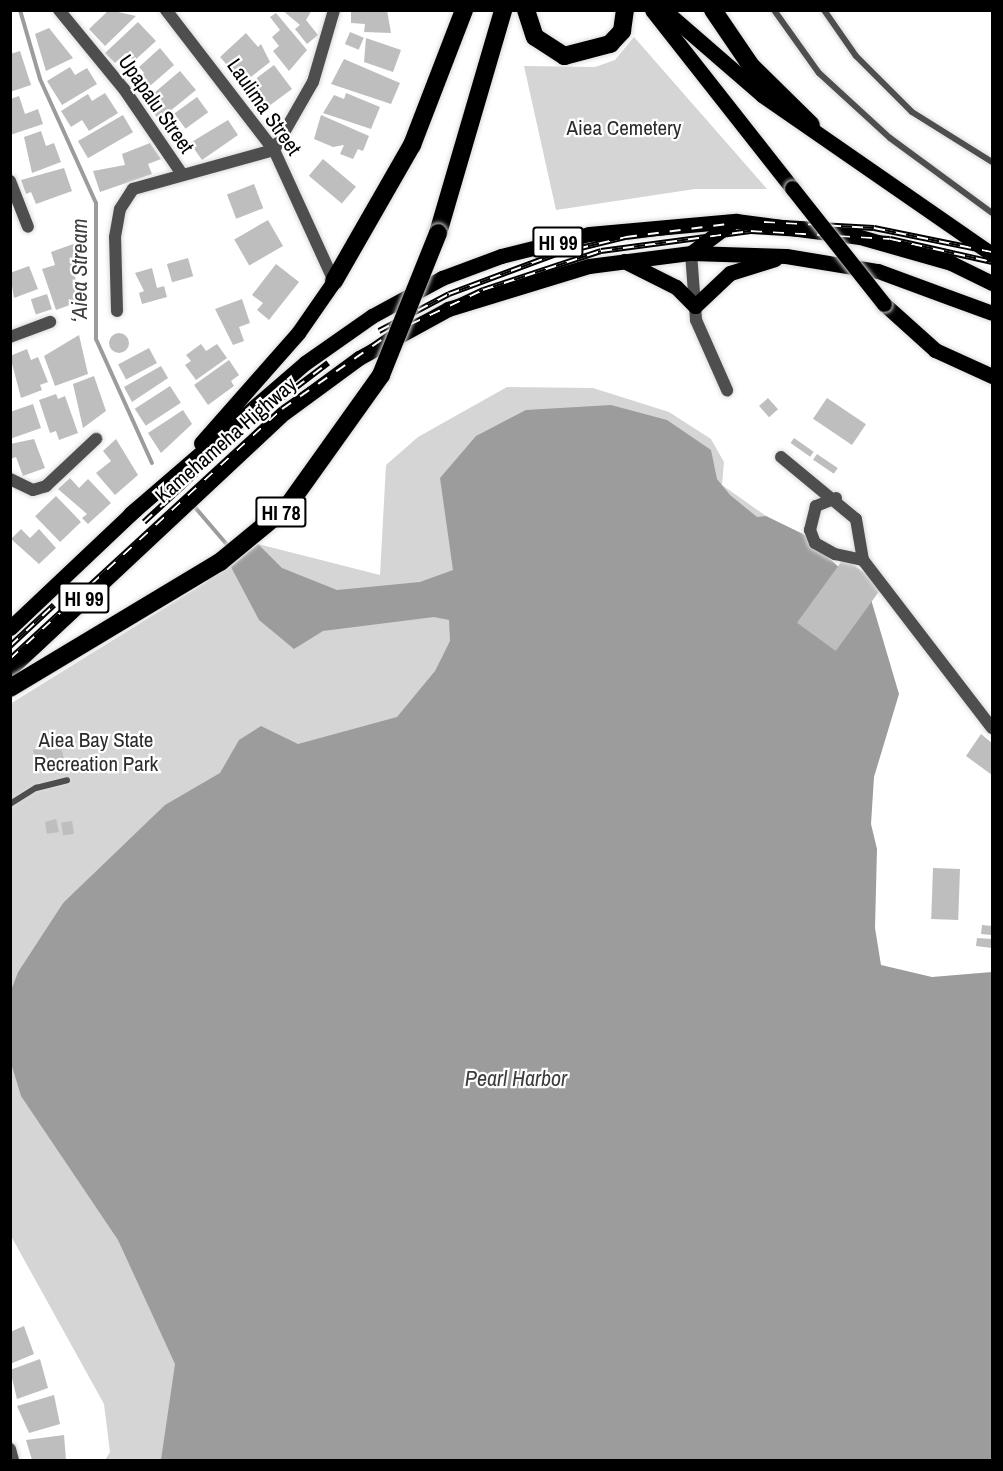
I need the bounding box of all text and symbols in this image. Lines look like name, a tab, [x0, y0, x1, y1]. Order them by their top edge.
street label: Upapalu Street	[113, 50, 199, 158]
street label: Laulima Street	[222, 54, 306, 160]
park label: Aiea Cemetery	[567, 115, 681, 141]
water label: ʻAiea Stream	[67, 218, 93, 324]
road number: HI 99	[531, 225, 585, 259]
street label: Kamehameha Highway	[150, 372, 302, 508]
road number: HI 78	[254, 495, 308, 529]
road number: HI 99	[57, 581, 111, 615]
park label: Aiea Bay State Recreation Park	[34, 727, 158, 777]
water label: Pearl Harbor	[465, 1066, 567, 1092]

